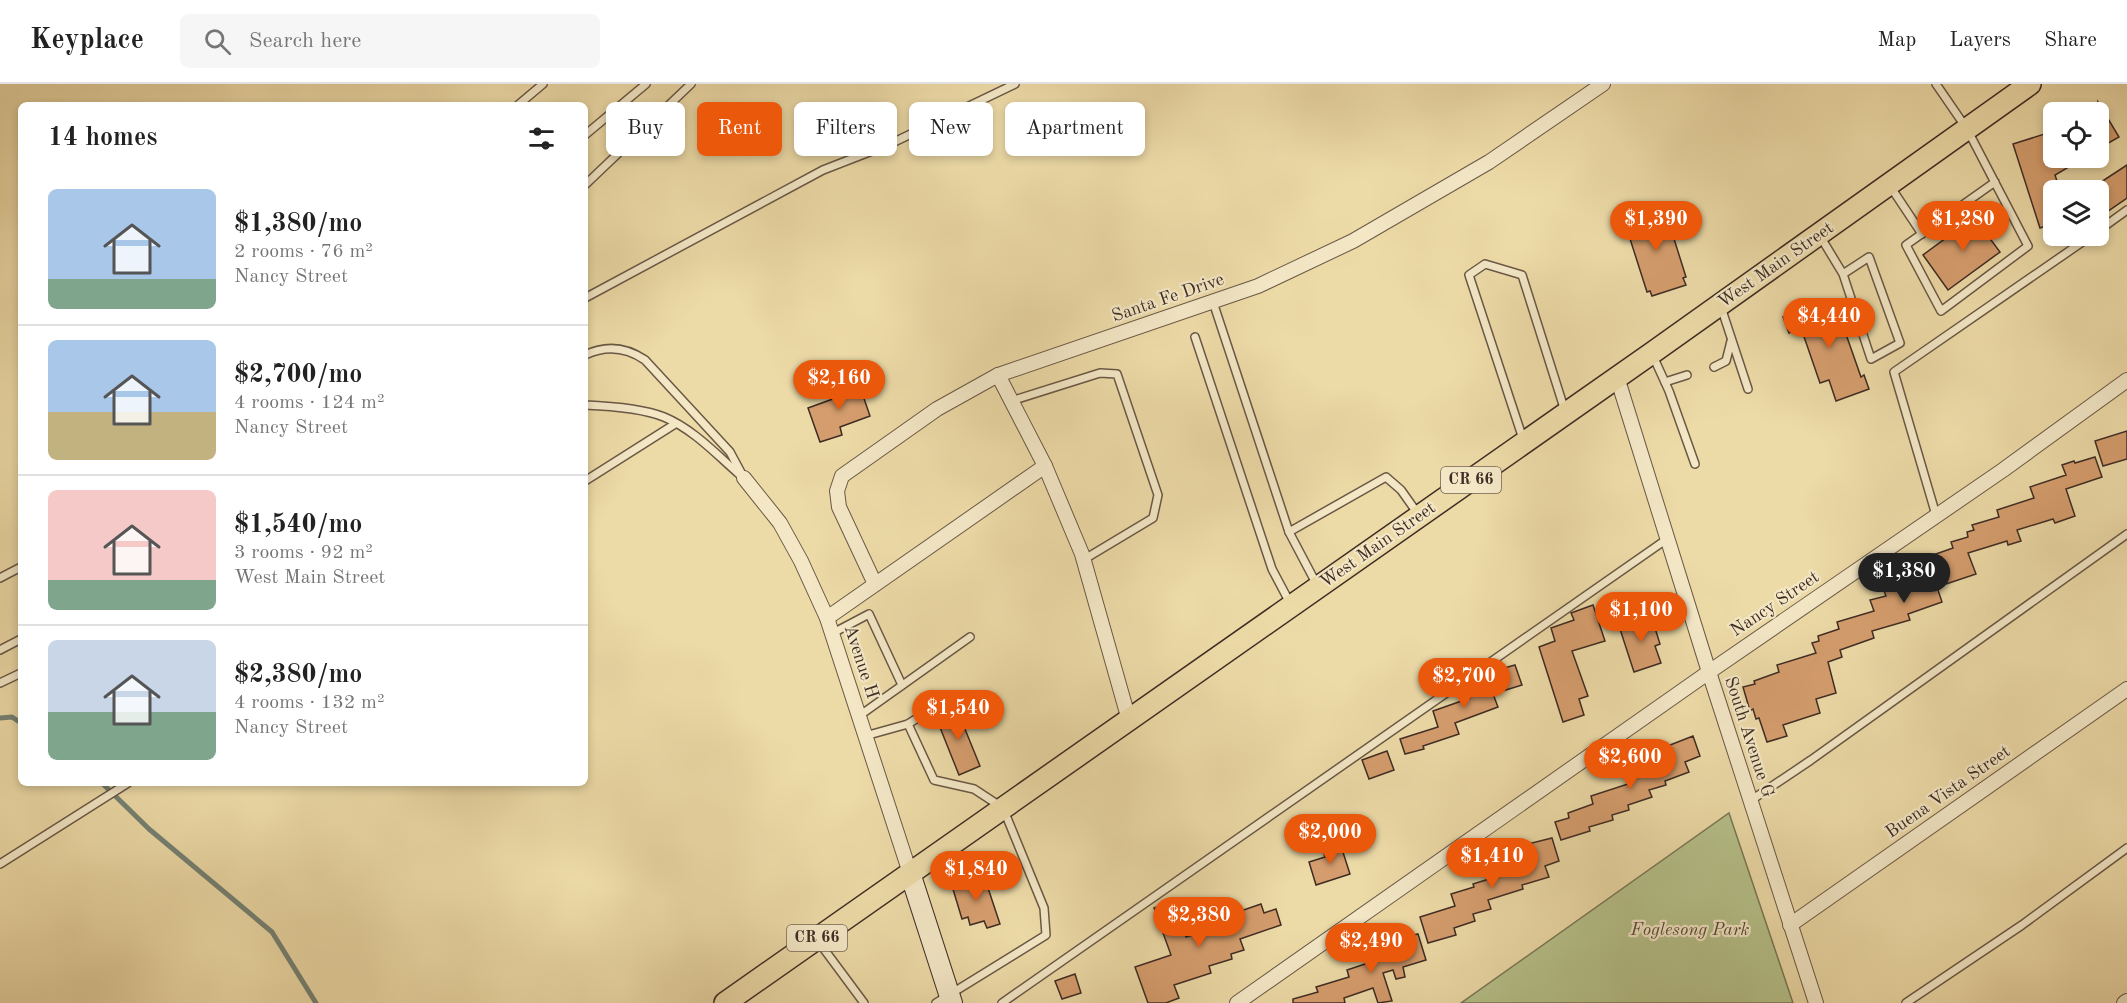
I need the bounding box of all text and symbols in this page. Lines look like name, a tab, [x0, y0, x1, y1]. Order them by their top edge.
search box	[180, 14, 600, 68]
icon: search	[201, 25, 234, 58]
text: Keyplace	[30, 27, 144, 55]
text: Search here	[249, 30, 361, 52]
text: Map	[1877, 30, 1916, 51]
text: Layers	[1949, 30, 2011, 51]
text: Share	[2044, 30, 2097, 51]
chip: Buy	[606, 102, 685, 156]
chip: Rent	[697, 102, 782, 156]
chip: Filters	[794, 102, 897, 156]
chip: New	[909, 102, 993, 156]
chip: Apartment	[1005, 102, 1145, 156]
map controls	[2043, 102, 2109, 246]
button: locate	[2043, 102, 2109, 168]
icon: filters	[525, 122, 558, 155]
text: 14 homes	[48, 125, 157, 151]
button: layers	[2043, 180, 2109, 246]
pin: $1,390	[1607, 201, 1705, 252]
pin: $1,280	[1914, 201, 2012, 252]
text: $1,390	[1624, 210, 1688, 230]
text: $1,280	[1931, 210, 1995, 230]
text: $1,380/mo	[234, 211, 362, 237]
icon: home	[96, 213, 168, 285]
street label: West Main Street	[1715, 219, 1837, 311]
text: 2 rooms · 76 m²	[234, 242, 373, 262]
text: Nancy Street	[234, 267, 348, 287]
street label: Santa Fe Drive	[1110, 270, 1226, 326]
pin: $4,440	[1780, 298, 1878, 349]
text: $4,440	[1797, 307, 1861, 327]
pin: $2,160	[790, 360, 888, 411]
text: $2,700/mo	[234, 362, 362, 388]
icon: home	[96, 364, 168, 436]
text: $2,160	[807, 369, 871, 389]
text: 4 rooms · 124 m²	[234, 393, 384, 413]
text: Nancy Street	[234, 418, 348, 438]
road number: CR 66	[1441, 467, 1501, 493]
street label: West Main Street	[1317, 499, 1439, 591]
text: $1,540/mo	[234, 512, 362, 538]
icon: home	[96, 514, 168, 586]
text: 3 rooms · 92 m²	[234, 543, 373, 563]
pin: $1,380	[1855, 553, 1953, 604]
text: $1,380	[1872, 562, 1936, 582]
text: West Main Street	[234, 568, 385, 588]
street label: Nancy Street	[1727, 568, 1823, 640]
pin: $1,100	[1592, 592, 1690, 643]
text: $1,100	[1609, 601, 1673, 621]
street label: Avenue H	[841, 623, 881, 701]
pin: $2,700	[1415, 658, 1513, 709]
text: $2,380/mo	[234, 662, 362, 688]
icon: home	[96, 664, 168, 736]
text: $2,700	[1432, 667, 1496, 687]
street label: South Avenue G	[1721, 674, 1777, 800]
pin: $1,540	[909, 690, 1007, 741]
text: 4 rooms · 132 m²	[234, 693, 384, 713]
text: $1,540	[926, 699, 990, 719]
text: Nancy Street	[234, 718, 348, 738]
pin: $2,600	[1581, 739, 1679, 790]
street label: Buena Vista Street	[1882, 742, 2014, 842]
text: $2,600	[1598, 748, 1662, 768]
pin: $2,000	[1281, 814, 1379, 865]
text: $2,000	[1298, 823, 1362, 843]
pin: $1,410	[1443, 838, 1541, 889]
text: $1,410	[1460, 847, 1524, 867]
pin: $1,840	[927, 851, 1025, 902]
text: $1,840	[944, 860, 1008, 880]
pin: $2,380	[1150, 897, 1248, 948]
text: $2,380	[1167, 906, 1231, 926]
park label: Foglesong Park	[1630, 921, 1750, 939]
pin: $2,490	[1322, 923, 1420, 974]
road number: CR 66	[787, 925, 847, 951]
text: $2,490	[1339, 932, 1403, 952]

